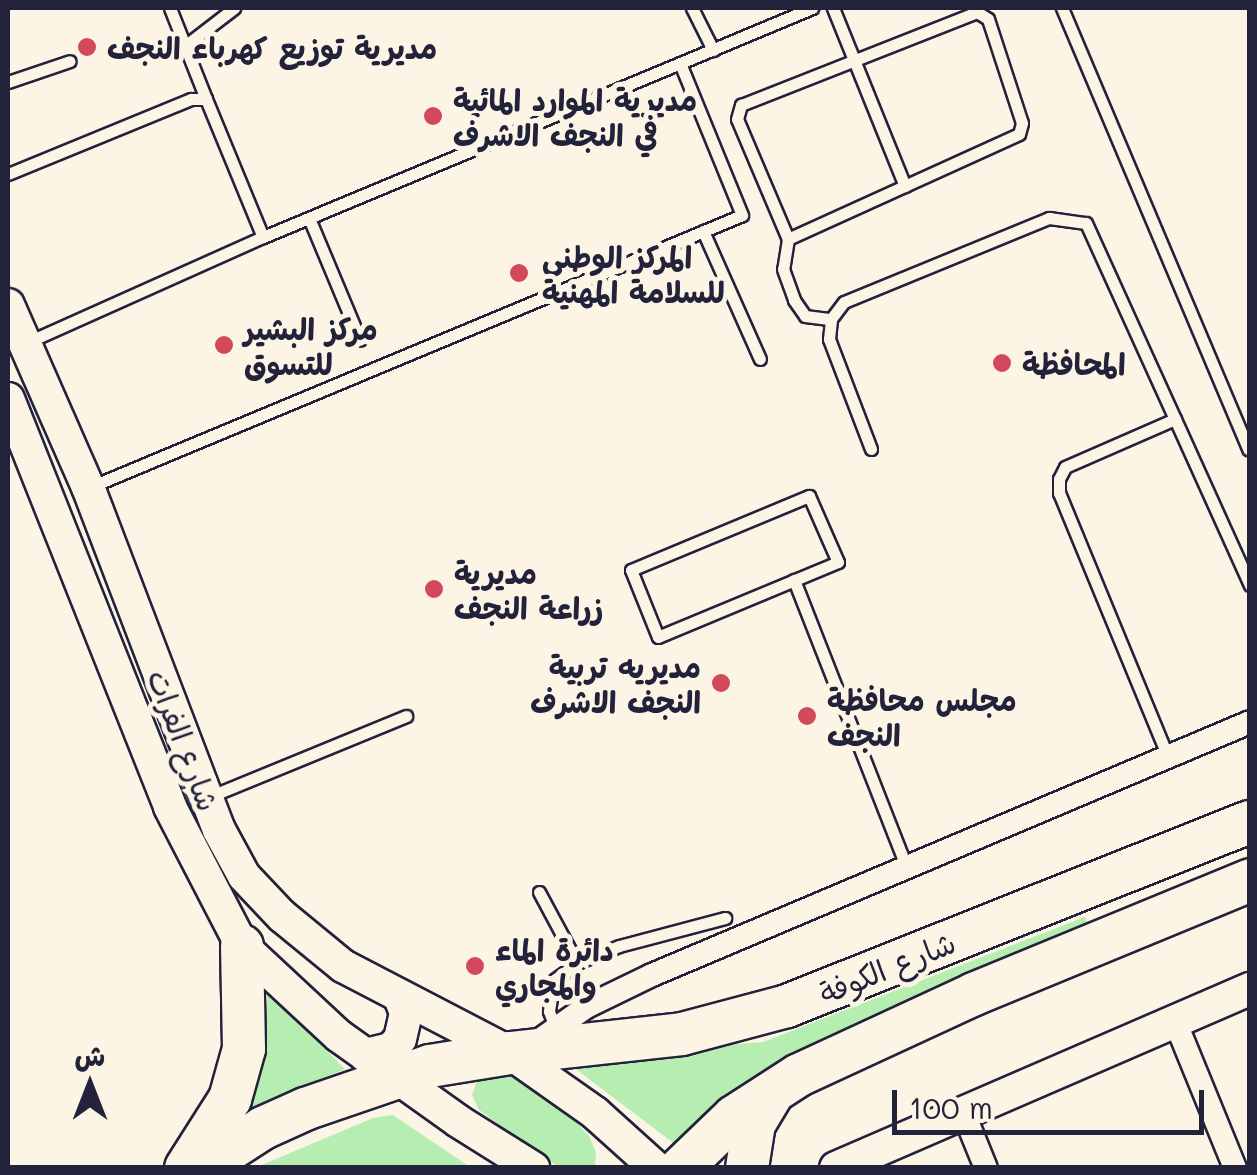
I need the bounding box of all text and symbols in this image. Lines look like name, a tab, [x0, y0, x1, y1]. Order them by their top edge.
place label: مديرية توزيع كهرباء النجف	[107, 29, 437, 65]
marker: مديرية توزيع كهرباء النجف	[76, 36, 98, 58]
place label: مديرية الموارد المائية في النجف الاشرف	[453, 81, 697, 152]
marker: مديرية الموارد المائية في النجف الاشرف	[422, 105, 444, 127]
place label: المركز الوطني للسلامة المهنية	[542, 238, 725, 308]
marker: المركز الوطني للسلامة المهنية	[506, 260, 532, 286]
place label: مركز البشير للتسوق	[244, 310, 378, 380]
marker: مركز البشير للتسوق	[213, 334, 235, 356]
place label: المحافظة	[1022, 345, 1126, 381]
marker: المحافظة	[991, 352, 1013, 374]
place label: مديرية زراعة النجف	[454, 554, 603, 624]
marker: مديرية زراعة النجف	[423, 578, 445, 600]
place label: مديريه تربية النجف الاشرف	[530, 648, 701, 718]
street label: شارع الفرات	[141, 664, 227, 816]
marker: مديريه تربية النجف الاشرف	[710, 672, 732, 694]
place label: مجلس محافظة النجف	[827, 681, 1017, 752]
marker: مجلس محافظة النجف	[796, 705, 818, 727]
street label: شارع الكوفة	[814, 923, 960, 1011]
place label: دائرة الماء والمجاري	[495, 931, 614, 1002]
marker: دائرة الماء والمجاري	[464, 955, 486, 977]
north arrow	[40, 1035, 140, 1135]
text: ش	[75, 1037, 105, 1073]
scale bar	[897, 1070, 1210, 1132]
text: 100 m	[909, 1087, 993, 1127]

